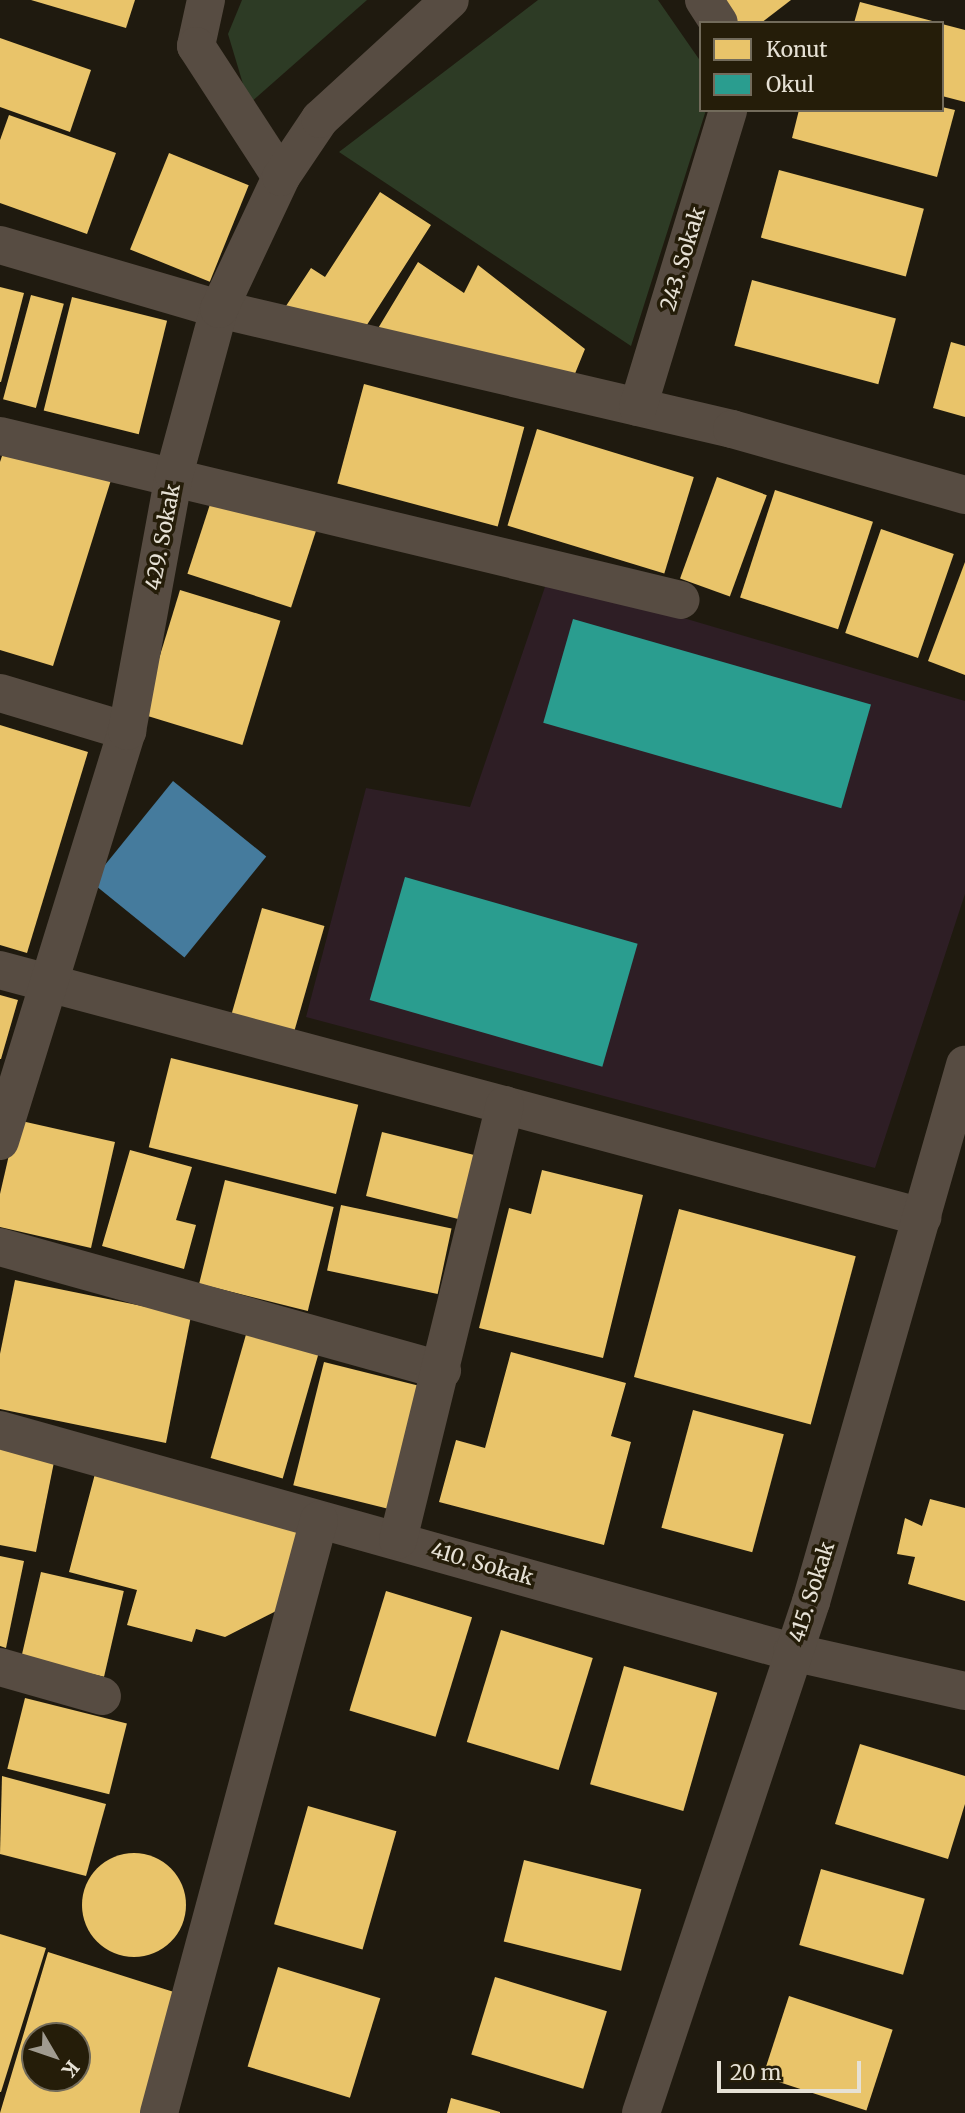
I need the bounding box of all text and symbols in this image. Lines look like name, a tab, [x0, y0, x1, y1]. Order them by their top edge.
legend	[699, 21, 944, 112]
text: Konut	[766, 36, 827, 63]
text: Okul	[766, 71, 814, 98]
street label: 243. Sokak	[655, 204, 711, 314]
street label: 429. Sokak	[140, 482, 186, 592]
street label: 410. Sokak	[428, 1537, 536, 1591]
street label: 415. Sokak	[784, 1538, 840, 1646]
north arrow	[21, 2022, 91, 2092]
scale bar	[720, 2046, 864, 2090]
text: K	[57, 2056, 85, 2082]
text: 20 m	[730, 2059, 781, 2086]

